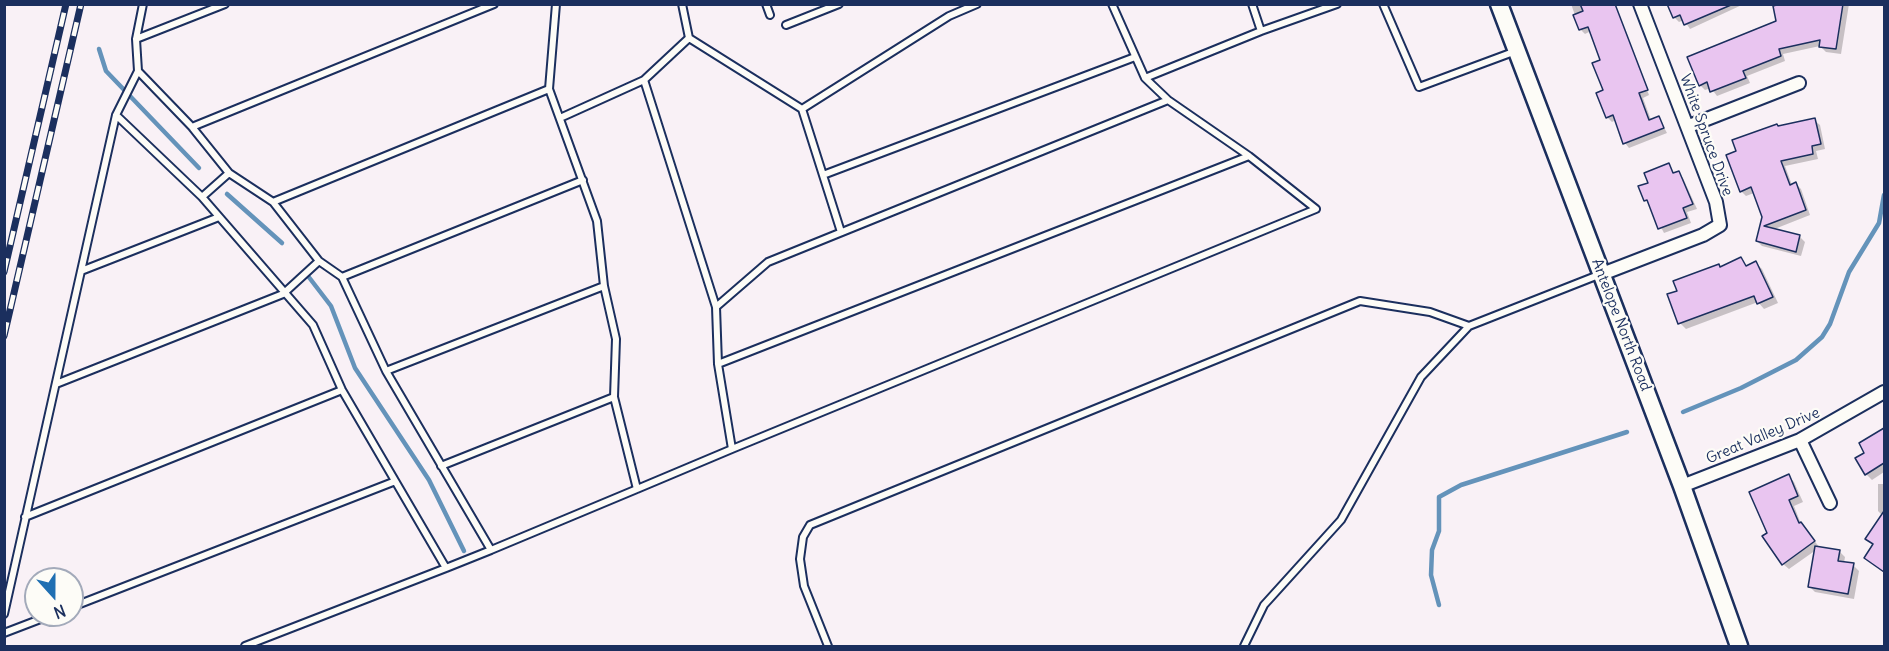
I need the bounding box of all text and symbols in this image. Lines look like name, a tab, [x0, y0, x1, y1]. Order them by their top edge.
street label: White Spruce Drive	[1676, 72, 1736, 198]
street label: Antelope North Road	[1587, 256, 1655, 394]
street label: Great Valley Drive	[1704, 404, 1822, 468]
north arrow	[24, 567, 84, 627]
text: N	[51, 601, 68, 623]

